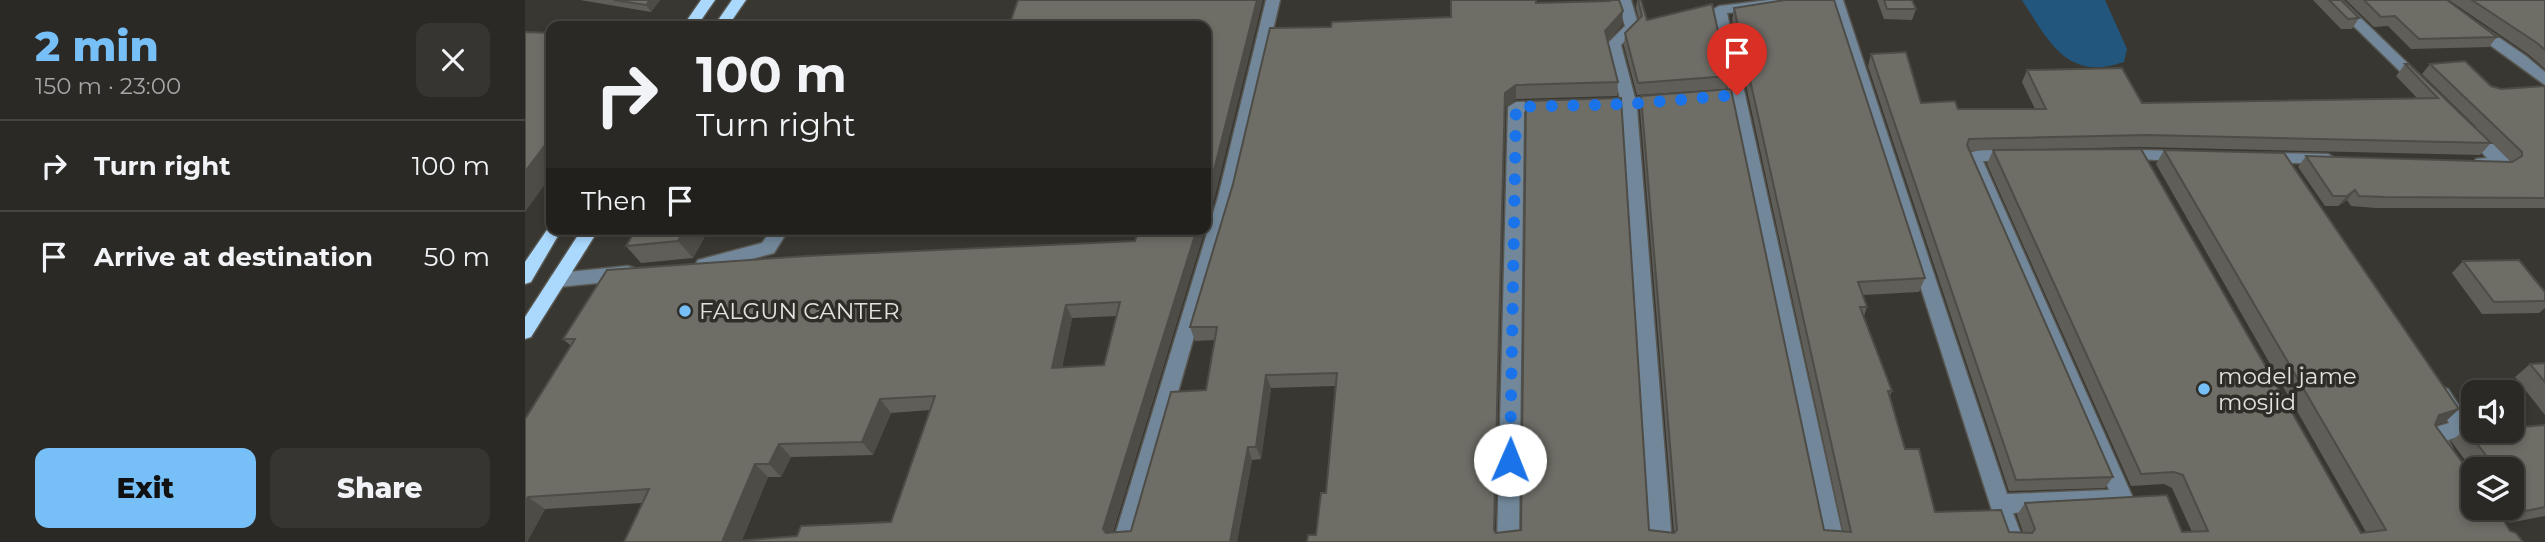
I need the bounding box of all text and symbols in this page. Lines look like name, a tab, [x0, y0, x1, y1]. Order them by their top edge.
text: 2 min	[35, 20, 159, 72]
button: close	[416, 23, 490, 97]
pin	[1707, 23, 1767, 95]
icon: arrive	[1718, 34, 1756, 72]
text: 100 m	[696, 45, 847, 104]
icon: right	[581, 49, 672, 140]
text: 150 m · 23:00	[35, 72, 181, 100]
text: Turn right	[696, 105, 856, 144]
icon: right	[35, 147, 73, 185]
text: Turn right	[94, 150, 230, 182]
text: 100 m	[412, 150, 490, 182]
icon: arrive	[661, 182, 699, 220]
text: Then	[581, 185, 647, 217]
icon: arrive	[35, 238, 73, 276]
text: Arrive at destination	[94, 241, 373, 273]
text: 50 m	[424, 241, 490, 273]
place label: FALGUN CANTER	[699, 297, 900, 325]
marker: FALGUN CANTER	[677, 303, 693, 319]
place label: model jame mosjid	[2218, 362, 2357, 416]
map controls	[2461, 380, 2524, 520]
button: sound	[2461, 380, 2524, 443]
marker: model jame mosjid	[2196, 381, 2212, 397]
position arrow	[1473, 423, 1547, 497]
button: Exit	[35, 448, 256, 528]
button: Share	[270, 448, 490, 528]
button: layers	[2461, 457, 2524, 520]

